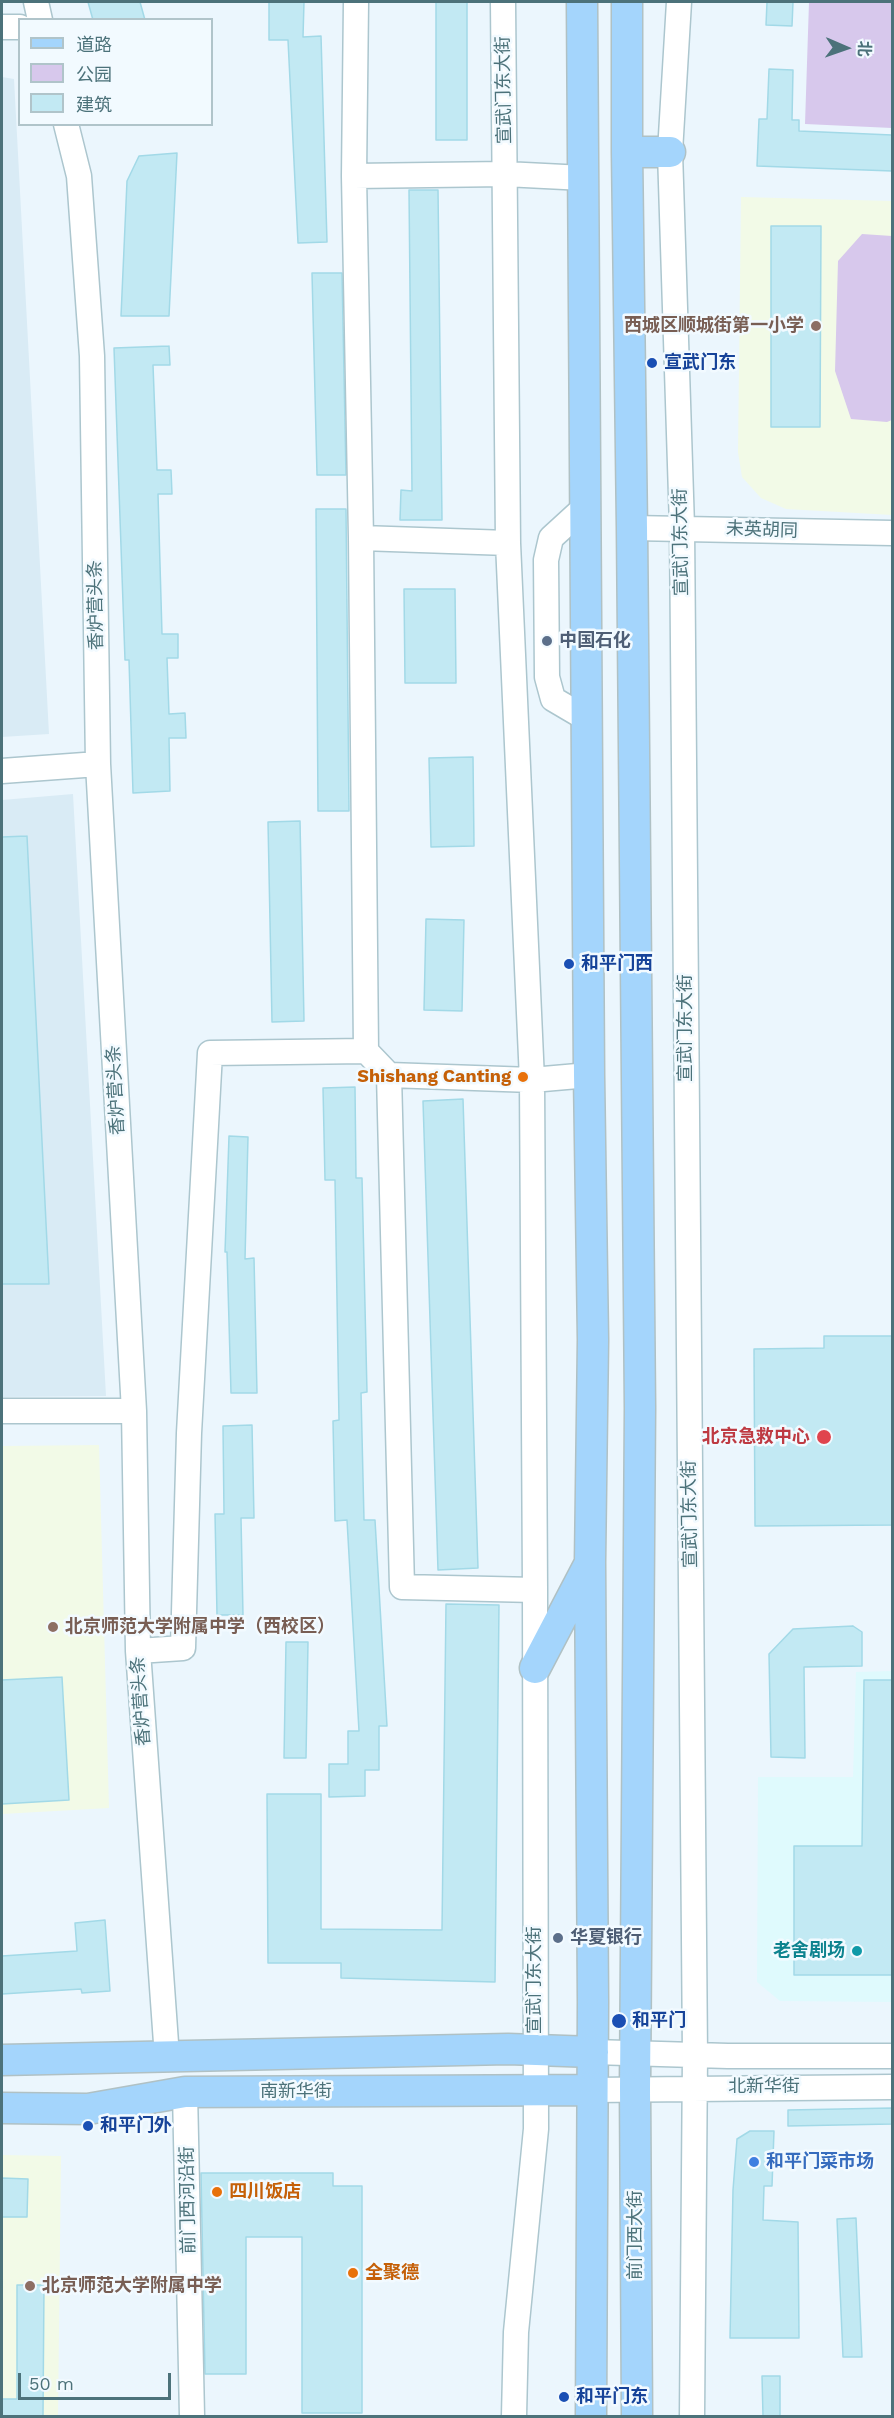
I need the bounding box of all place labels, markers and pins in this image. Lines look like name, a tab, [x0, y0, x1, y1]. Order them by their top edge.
place label: 西城区顺城街第一小学	[624, 315, 804, 337]
marker: 西城区顺城街第一小学	[809, 319, 823, 333]
place label: 宣武门东	[664, 352, 736, 374]
marker: 宣武门东	[645, 356, 659, 370]
place label: 中国石化	[559, 630, 631, 652]
marker: 中国石化	[540, 634, 554, 648]
place label: 和平门西	[581, 953, 653, 975]
marker: 和平门西	[562, 957, 576, 971]
place label: Shishang Canting	[357, 1066, 511, 1088]
marker: Shishang Canting	[516, 1070, 530, 1084]
place label: 北京急救中心	[702, 1426, 810, 1448]
marker: 北京急救中心	[815, 1428, 833, 1446]
place label: 北京师范大学附属中学（西校区）	[65, 1616, 335, 1638]
marker: 北京师范大学附属中学（西校区）	[46, 1620, 60, 1634]
place label: 华夏银行	[570, 1927, 642, 1949]
marker: 华夏银行	[551, 1931, 565, 1945]
place label: 老舍剧场	[773, 1940, 845, 1962]
marker: 老舍剧场	[850, 1944, 864, 1958]
place label: 和平门	[632, 2010, 686, 2032]
marker: 和平门	[610, 2012, 628, 2030]
place label: 和平门外	[100, 2115, 172, 2137]
marker: 和平门外	[81, 2119, 95, 2133]
place label: 和平门菜市场	[766, 2151, 874, 2173]
marker: 和平门菜市场	[747, 2155, 761, 2169]
place label: 四川饭店	[229, 2181, 301, 2203]
marker: 四川饭店	[210, 2185, 224, 2199]
place label: 全聚德	[365, 2262, 419, 2284]
marker: 全聚德	[346, 2266, 360, 2280]
place label: 北京师范大学附属中学	[42, 2275, 222, 2297]
marker: 北京师范大学附属中学	[23, 2279, 37, 2293]
place label: 和平门东	[576, 2386, 648, 2408]
marker: 和平门东	[557, 2390, 571, 2404]

